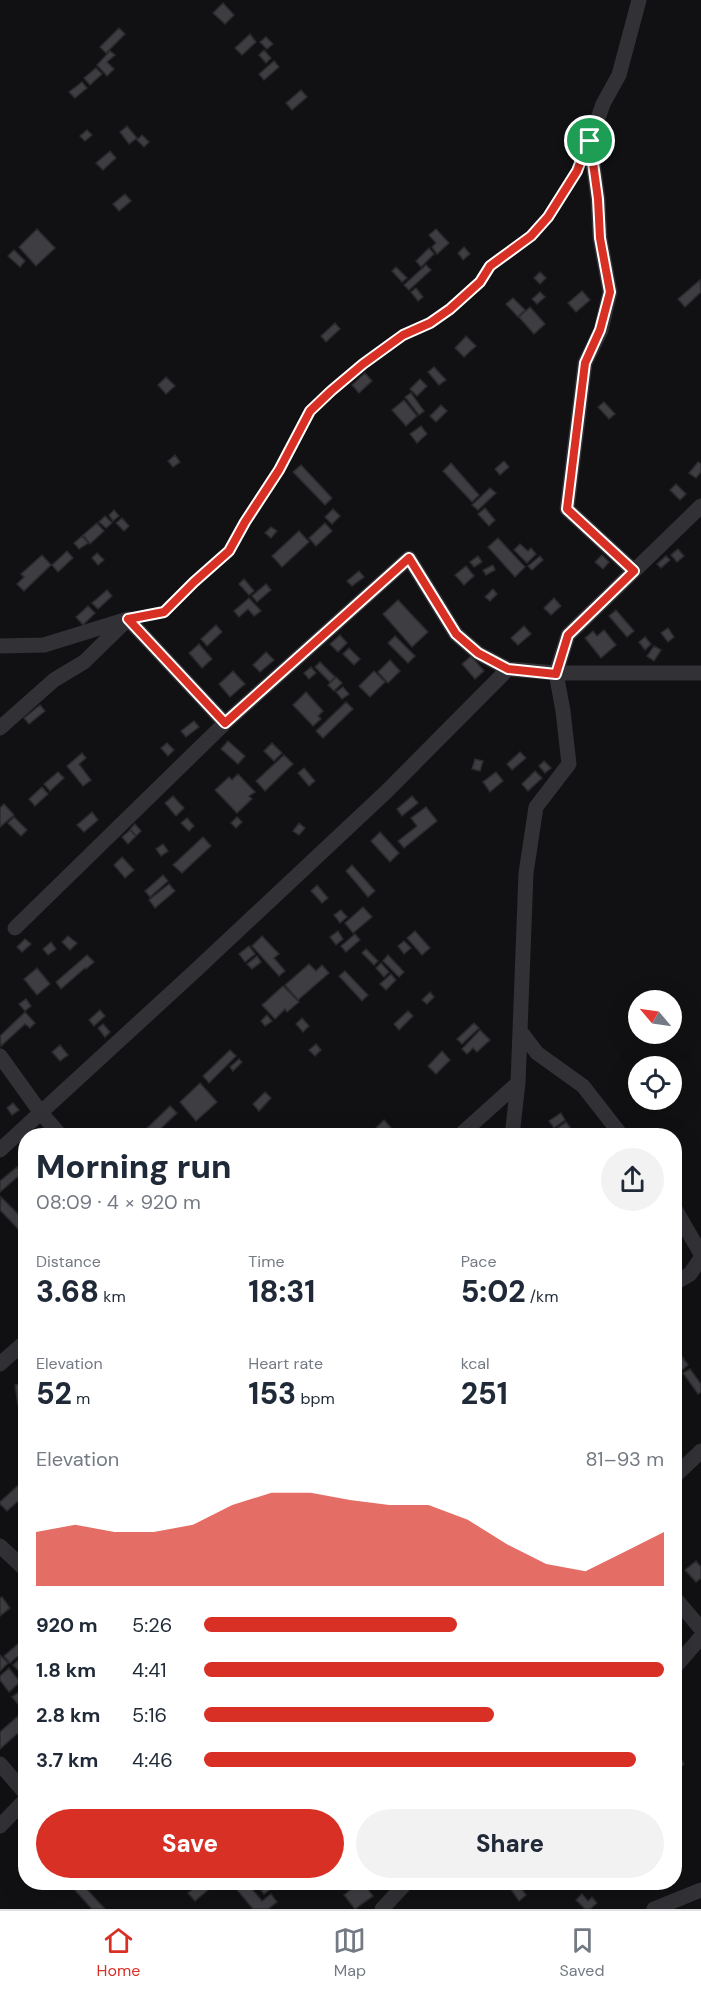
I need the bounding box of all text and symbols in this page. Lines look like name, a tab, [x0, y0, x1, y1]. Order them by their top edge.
pin	[564, 115, 615, 166]
icon: arrive	[573, 124, 606, 157]
north arrow	[628, 990, 682, 1044]
map controls	[628, 990, 682, 1110]
button: locate	[628, 1056, 682, 1110]
text: Morning run	[36, 1145, 231, 1188]
button: share	[601, 1148, 664, 1211]
text: 08:09 · 4 × 920 m	[36, 1189, 201, 1215]
text: Distance	[36, 1251, 101, 1272]
text: Time	[248, 1251, 285, 1272]
text: Pace	[461, 1251, 497, 1272]
text: 3.68	[36, 1272, 99, 1311]
text: 18:31	[248, 1272, 315, 1311]
text: 5:02	[461, 1272, 526, 1311]
text: km	[99, 1286, 126, 1307]
text: /km	[526, 1286, 558, 1307]
text: Elevation	[36, 1353, 103, 1374]
text: Heart rate	[248, 1353, 323, 1374]
text: kcal	[461, 1353, 490, 1374]
text: 52	[36, 1374, 72, 1413]
text: 153	[248, 1374, 296, 1413]
text: 251	[461, 1374, 508, 1413]
text: m	[72, 1388, 90, 1409]
text: bpm	[296, 1388, 335, 1409]
text: Elevation	[36, 1446, 119, 1472]
text: 81–93 m	[585, 1446, 664, 1472]
text: 920 m	[36, 1612, 98, 1638]
text: 5:26	[132, 1612, 172, 1638]
text: 1.8 km	[36, 1657, 96, 1683]
text: 4:41	[132, 1657, 167, 1683]
text: 2.8 km	[36, 1702, 100, 1728]
text: 5:16	[132, 1702, 167, 1728]
text: 3.7 km	[36, 1747, 98, 1773]
text: 4:46	[132, 1747, 173, 1773]
button: Save	[36, 1809, 344, 1878]
button: Share	[356, 1809, 664, 1878]
tab: Home	[97, 1924, 140, 1981]
tab: Map	[333, 1924, 366, 1981]
tab: Saved	[560, 1924, 604, 1981]

